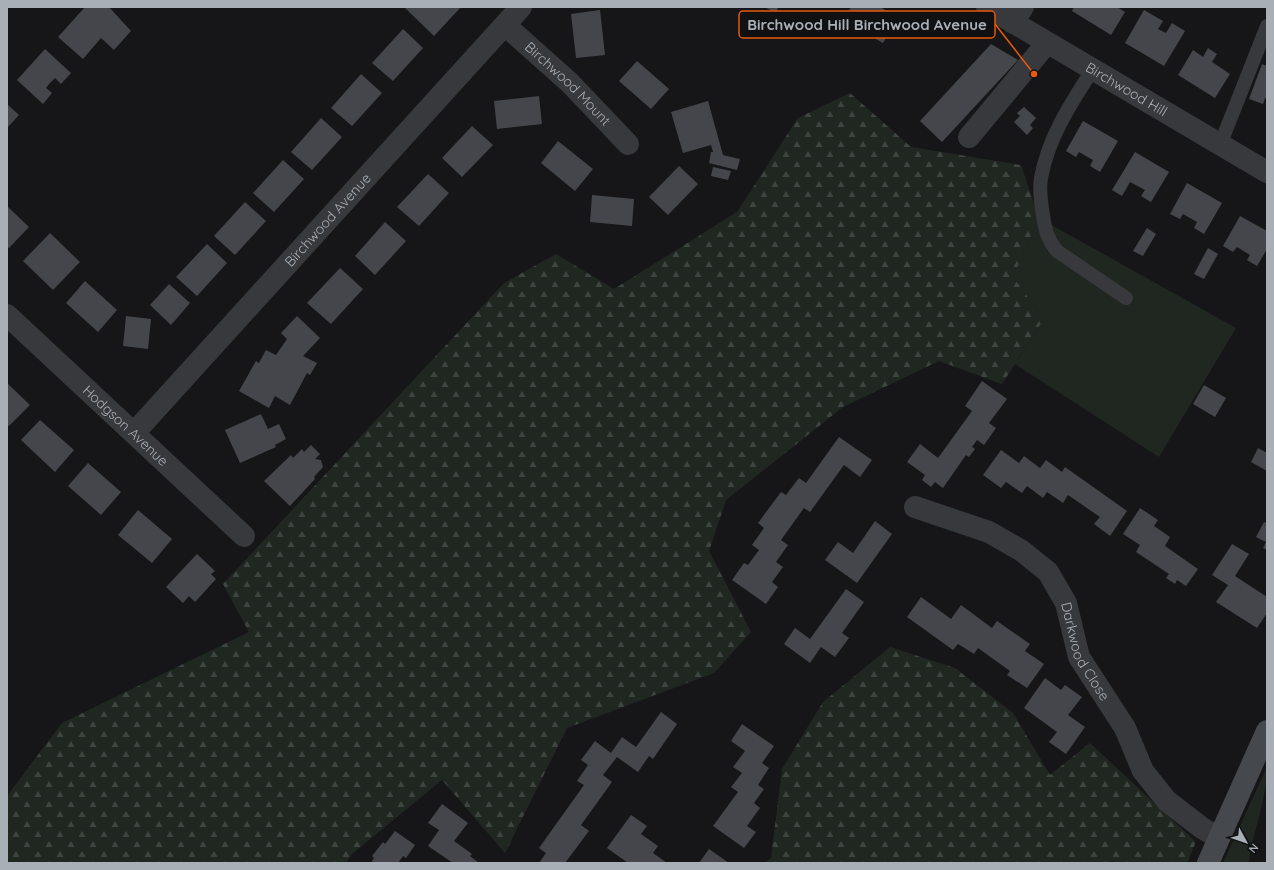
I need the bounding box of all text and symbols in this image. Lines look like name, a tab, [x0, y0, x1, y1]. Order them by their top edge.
callout: Birchwood Hill Birchwood Avenue	[739, 11, 995, 38]
text: Birchwood Hill Birchwood Avenue	[747, 15, 987, 34]
street label: Birchwood Mount	[521, 38, 615, 130]
street label: Birchwood Hill	[1082, 58, 1171, 120]
street label: Birchwood Avenue	[281, 169, 375, 270]
street label: Hodgson Avenue	[79, 381, 172, 470]
street label: Darkwood Close	[1057, 600, 1114, 704]
north arrow	[1226, 822, 1266, 862]
text: N	[1246, 841, 1262, 856]

